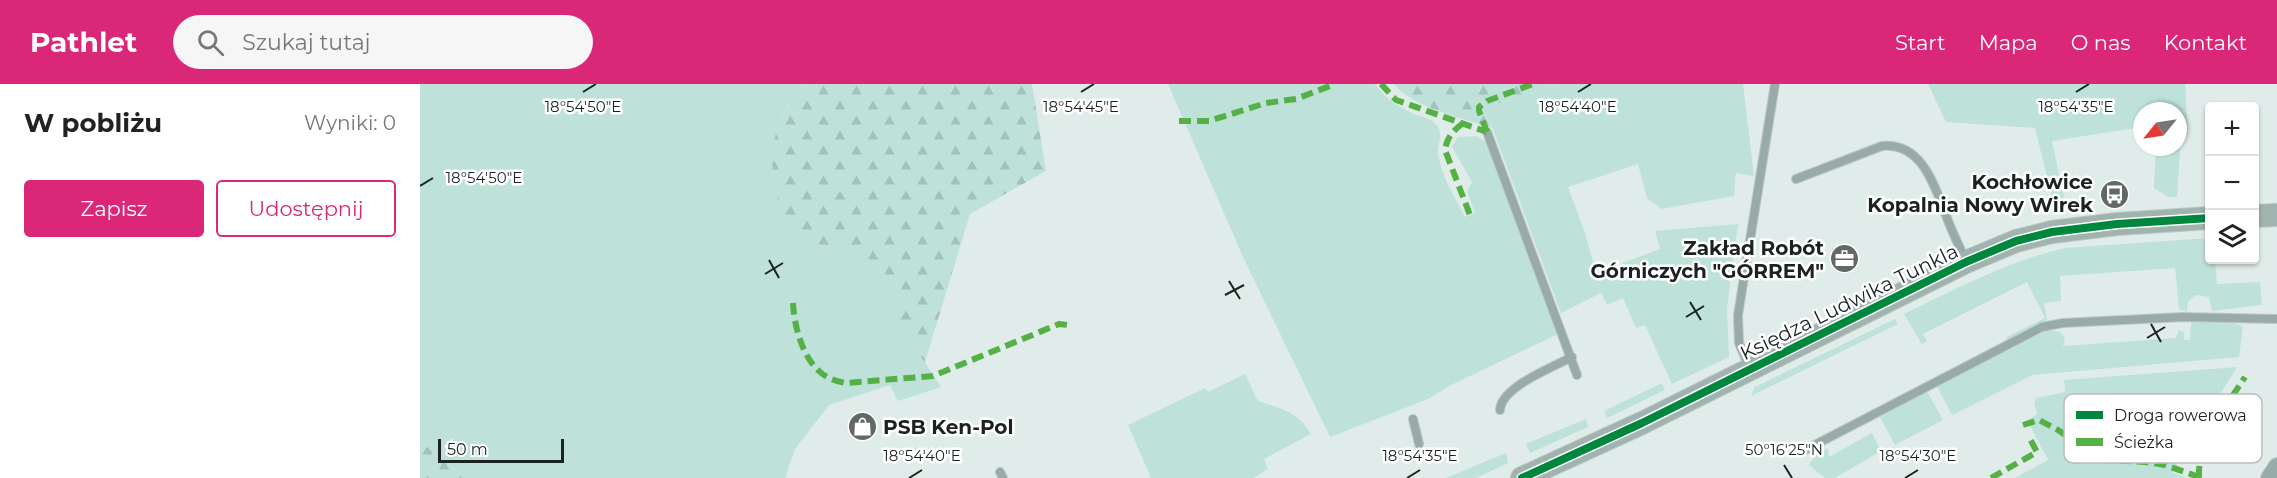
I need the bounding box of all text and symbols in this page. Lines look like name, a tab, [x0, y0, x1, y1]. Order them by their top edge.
search box	[173, 15, 593, 69]
text: Pathlet	[30, 25, 137, 59]
icon: search	[194, 26, 227, 59]
text: Szukaj tutaj	[242, 29, 371, 56]
text: Start	[1895, 30, 1946, 55]
text: Mapa	[1979, 30, 2038, 55]
text: O nas	[2071, 30, 2131, 55]
text: Kontakt	[2164, 30, 2247, 55]
text: 18°54'50"E	[545, 97, 621, 116]
text: 18°54'45"E	[1043, 97, 1119, 116]
text: 18°54'40"E	[1539, 97, 1617, 116]
text: 18°54'35"E	[2038, 97, 2114, 116]
north arrow	[2133, 102, 2187, 156]
map controls	[2205, 102, 2259, 264]
button: +	[2205, 102, 2259, 156]
text: W pobliżu	[24, 107, 162, 139]
text: Wyniki: 0	[304, 111, 396, 135]
button: −	[2205, 156, 2259, 210]
text: 18°54'50"E	[446, 168, 522, 187]
place label: Kochłowice Kopalnia Nowy Wirek	[1867, 170, 2094, 217]
bus stop icon: Kochłowice Kopalnia Nowy Wirek	[2098, 178, 2130, 210]
button: Zapisz	[24, 180, 204, 237]
button: Udostępnij	[216, 180, 396, 237]
button: layers	[2205, 210, 2259, 264]
place label: Zakład Robót Górniczych "GÓRREM"	[1590, 236, 1824, 283]
street label: Księdza Ludwika Tunkla	[1736, 239, 1962, 365]
office icon: Zakład Robót Górniczych "GÓRREM"	[1829, 243, 1861, 275]
legend	[2064, 394, 2262, 463]
text: Droga rowerowa	[2114, 406, 2247, 425]
shop icon: PSB Ken-Pol	[846, 411, 878, 443]
place label: PSB Ken-Pol	[883, 415, 1013, 439]
text: Ścieżka	[2114, 433, 2174, 452]
scale bar	[438, 436, 564, 464]
text: 50 m	[447, 440, 488, 459]
text: 50°16'25"N	[1745, 440, 1823, 459]
text: 18°54'40"E	[883, 446, 961, 465]
text: 18°54'35"E	[1382, 446, 1458, 465]
text: 18°54'30"E	[1880, 446, 1956, 465]

